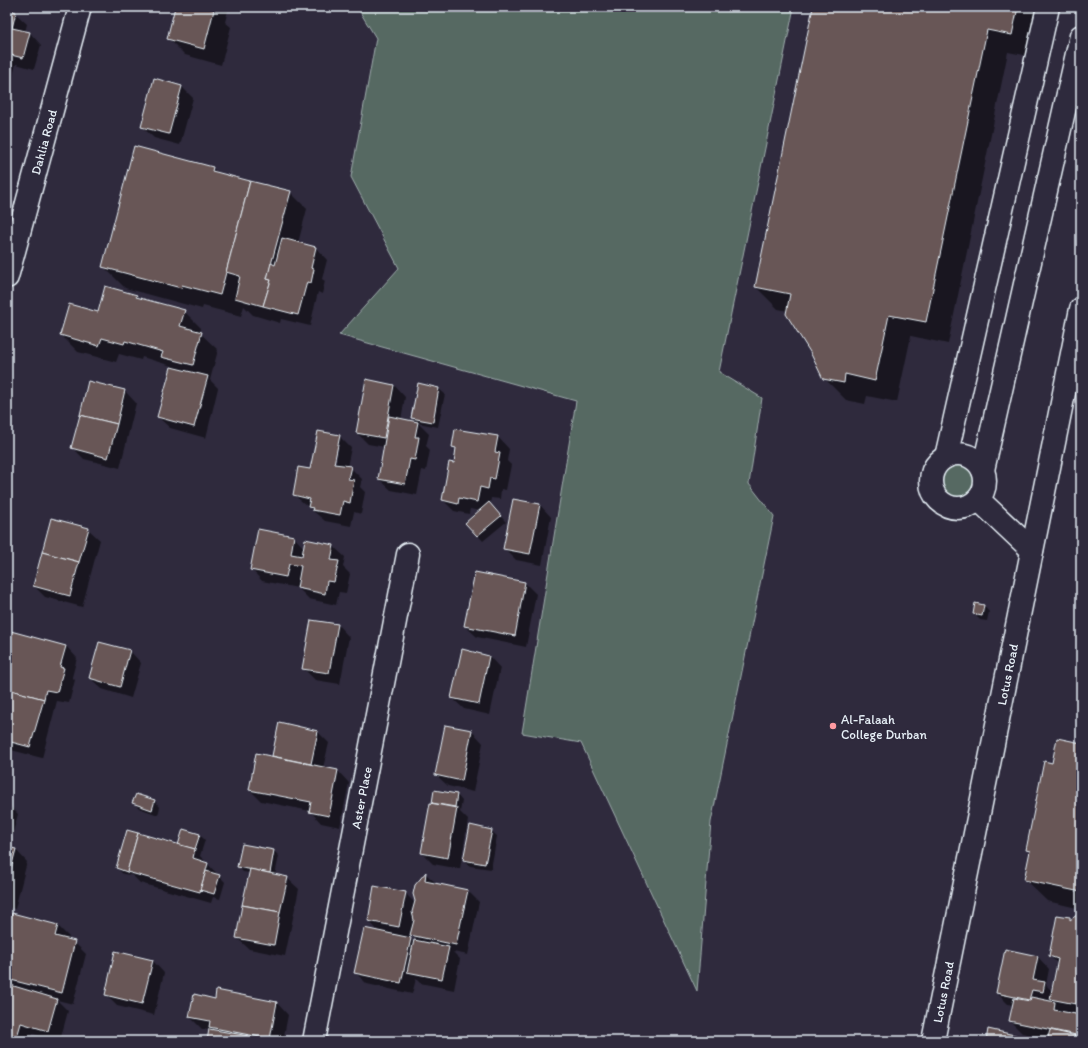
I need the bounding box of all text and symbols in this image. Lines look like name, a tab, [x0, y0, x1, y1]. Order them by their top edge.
street label: Dahlia Road	[28, 108, 60, 176]
street label: Lotus Road	[994, 642, 1021, 707]
place label: Al-Falaah College Durban	[841, 712, 928, 742]
marker: Al-Falaah College Durban	[828, 721, 838, 731]
street label: Aster Place	[348, 765, 375, 830]
street label: Lotus Road	[930, 960, 957, 1024]

